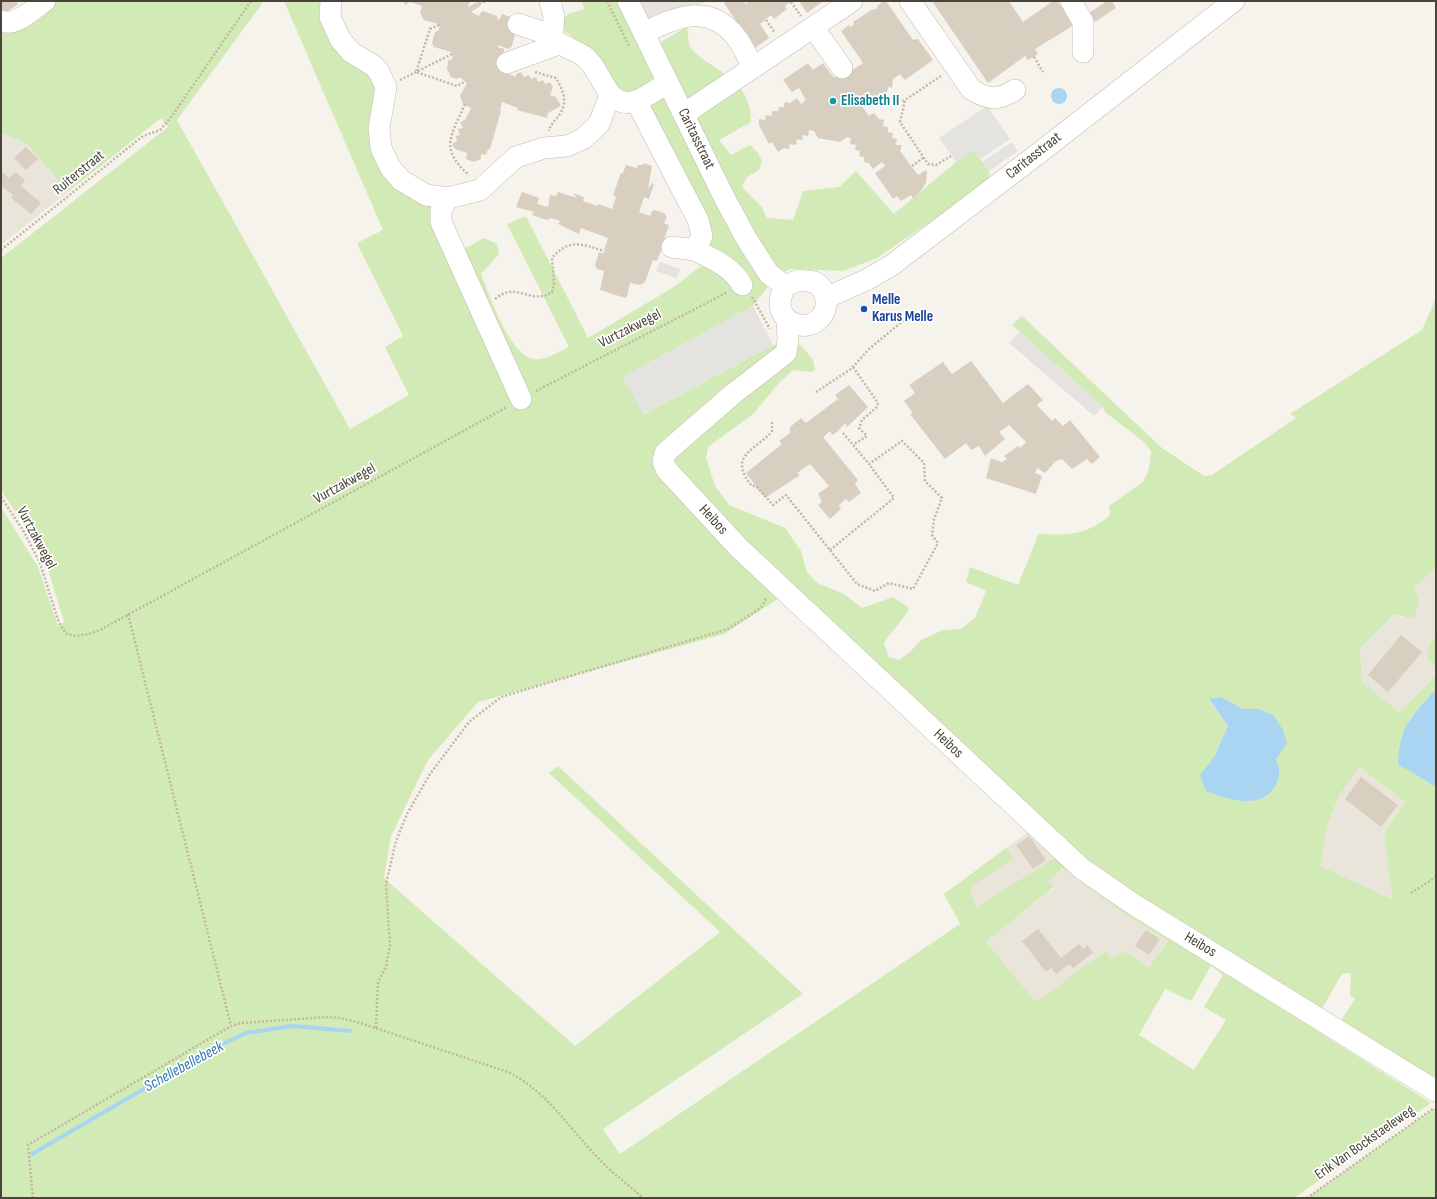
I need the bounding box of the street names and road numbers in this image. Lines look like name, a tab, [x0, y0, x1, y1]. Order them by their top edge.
street label: Caritasstraat	[674, 106, 718, 172]
street label: Caritasstraat	[1003, 129, 1065, 183]
street label: Ruiterstraat	[50, 147, 108, 199]
street label: Vurtzakwegel	[596, 306, 664, 352]
street label: Vurtzakwegel	[311, 460, 379, 508]
street label: Heibos	[695, 501, 731, 539]
street label: Vurtzakwegel	[12, 504, 60, 572]
street label: Heibos	[929, 726, 967, 762]
street label: Heibos	[1181, 928, 1219, 962]
street label: Erik Van Bockstaeleweg	[1312, 1102, 1418, 1184]

